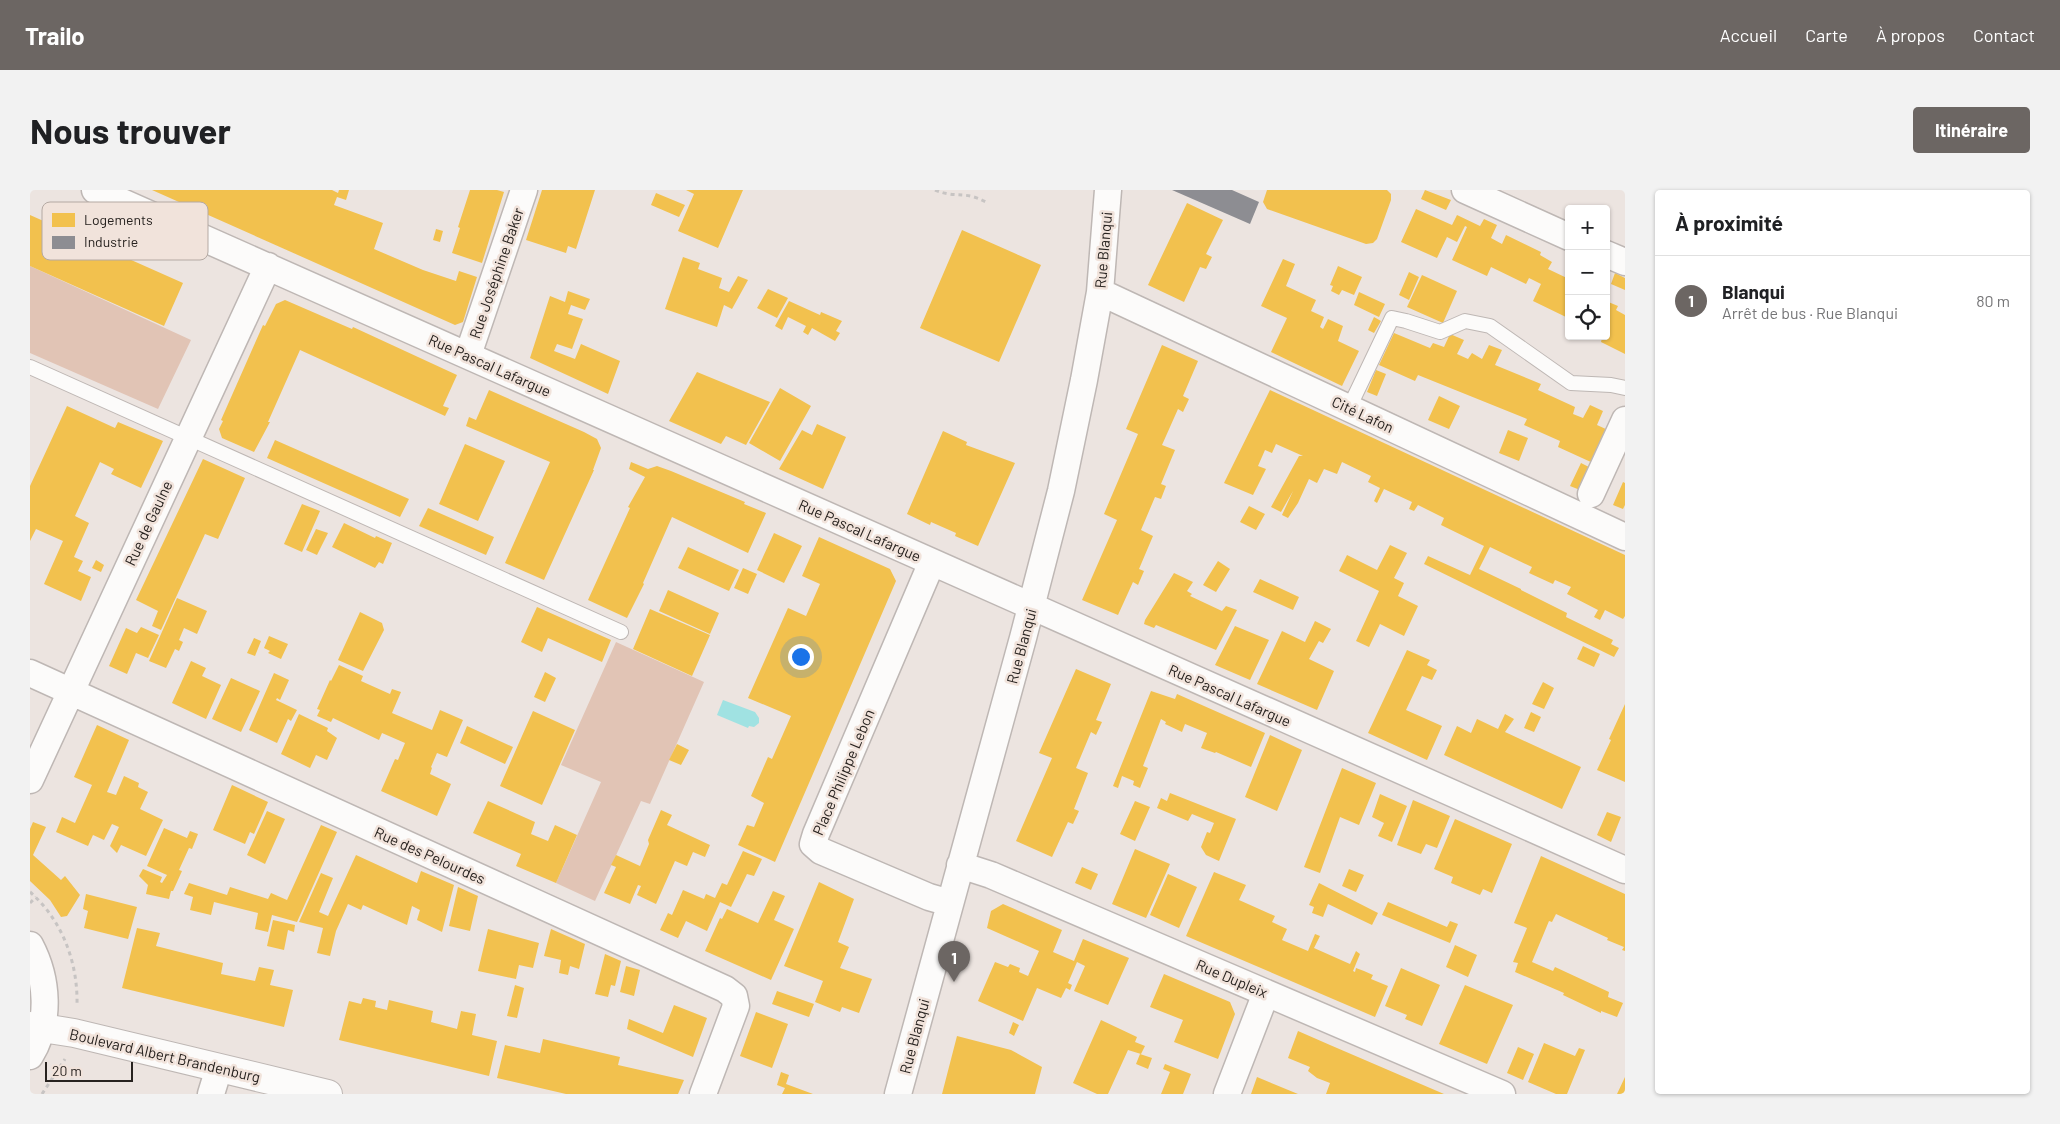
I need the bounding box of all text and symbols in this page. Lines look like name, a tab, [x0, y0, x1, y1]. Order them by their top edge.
text: Trailo	[25, 21, 85, 50]
text: Accueil	[1720, 24, 1777, 46]
text: Carte	[1805, 24, 1848, 46]
text: À propos	[1876, 24, 1945, 46]
text: Contact	[1973, 24, 2035, 46]
button: Itinéraire	[1913, 107, 2030, 153]
text: Nous trouver	[30, 109, 231, 151]
legend	[42, 202, 208, 260]
street label: Rue Joséphine Baker	[465, 205, 527, 341]
map controls	[1565, 205, 1610, 340]
button: +	[1565, 205, 1610, 250]
text: À proximité	[1675, 210, 1783, 235]
text: Logements	[84, 211, 153, 228]
street label: Rue Blanqui	[1091, 211, 1115, 289]
text: Industrie	[84, 233, 138, 250]
button: −	[1565, 250, 1610, 295]
text: Blanqui	[1722, 280, 1785, 303]
text: 1	[1688, 291, 1694, 310]
text: 80 m	[1976, 291, 2010, 310]
button: locate	[1565, 295, 1610, 340]
text: Arrêt de bus · Rue Blanqui	[1722, 303, 1898, 322]
street label: Rue Pascal Lafargue	[426, 330, 554, 400]
street label: Cité Lafon	[1329, 392, 1397, 436]
street label: Rue de Gaulne	[120, 478, 176, 568]
street label: Rue Pascal Lafargue	[796, 495, 924, 565]
street label: Rue Blanqui	[1002, 606, 1040, 686]
your location	[788, 644, 814, 670]
street label: Rue Pascal Lafargue	[1166, 660, 1294, 730]
street label: Place Philippe Lebon	[808, 706, 878, 838]
street label: Rue des Pelourdes	[372, 822, 488, 888]
pin: 1	[938, 941, 970, 982]
street label: Rue Dupleix	[1193, 955, 1271, 1001]
street label: Rue Blanqui	[895, 996, 933, 1076]
street label: Boulevard Albert Brandenburg	[68, 1024, 262, 1086]
scale bar	[45, 1059, 132, 1082]
text: 20 m	[52, 1062, 82, 1079]

